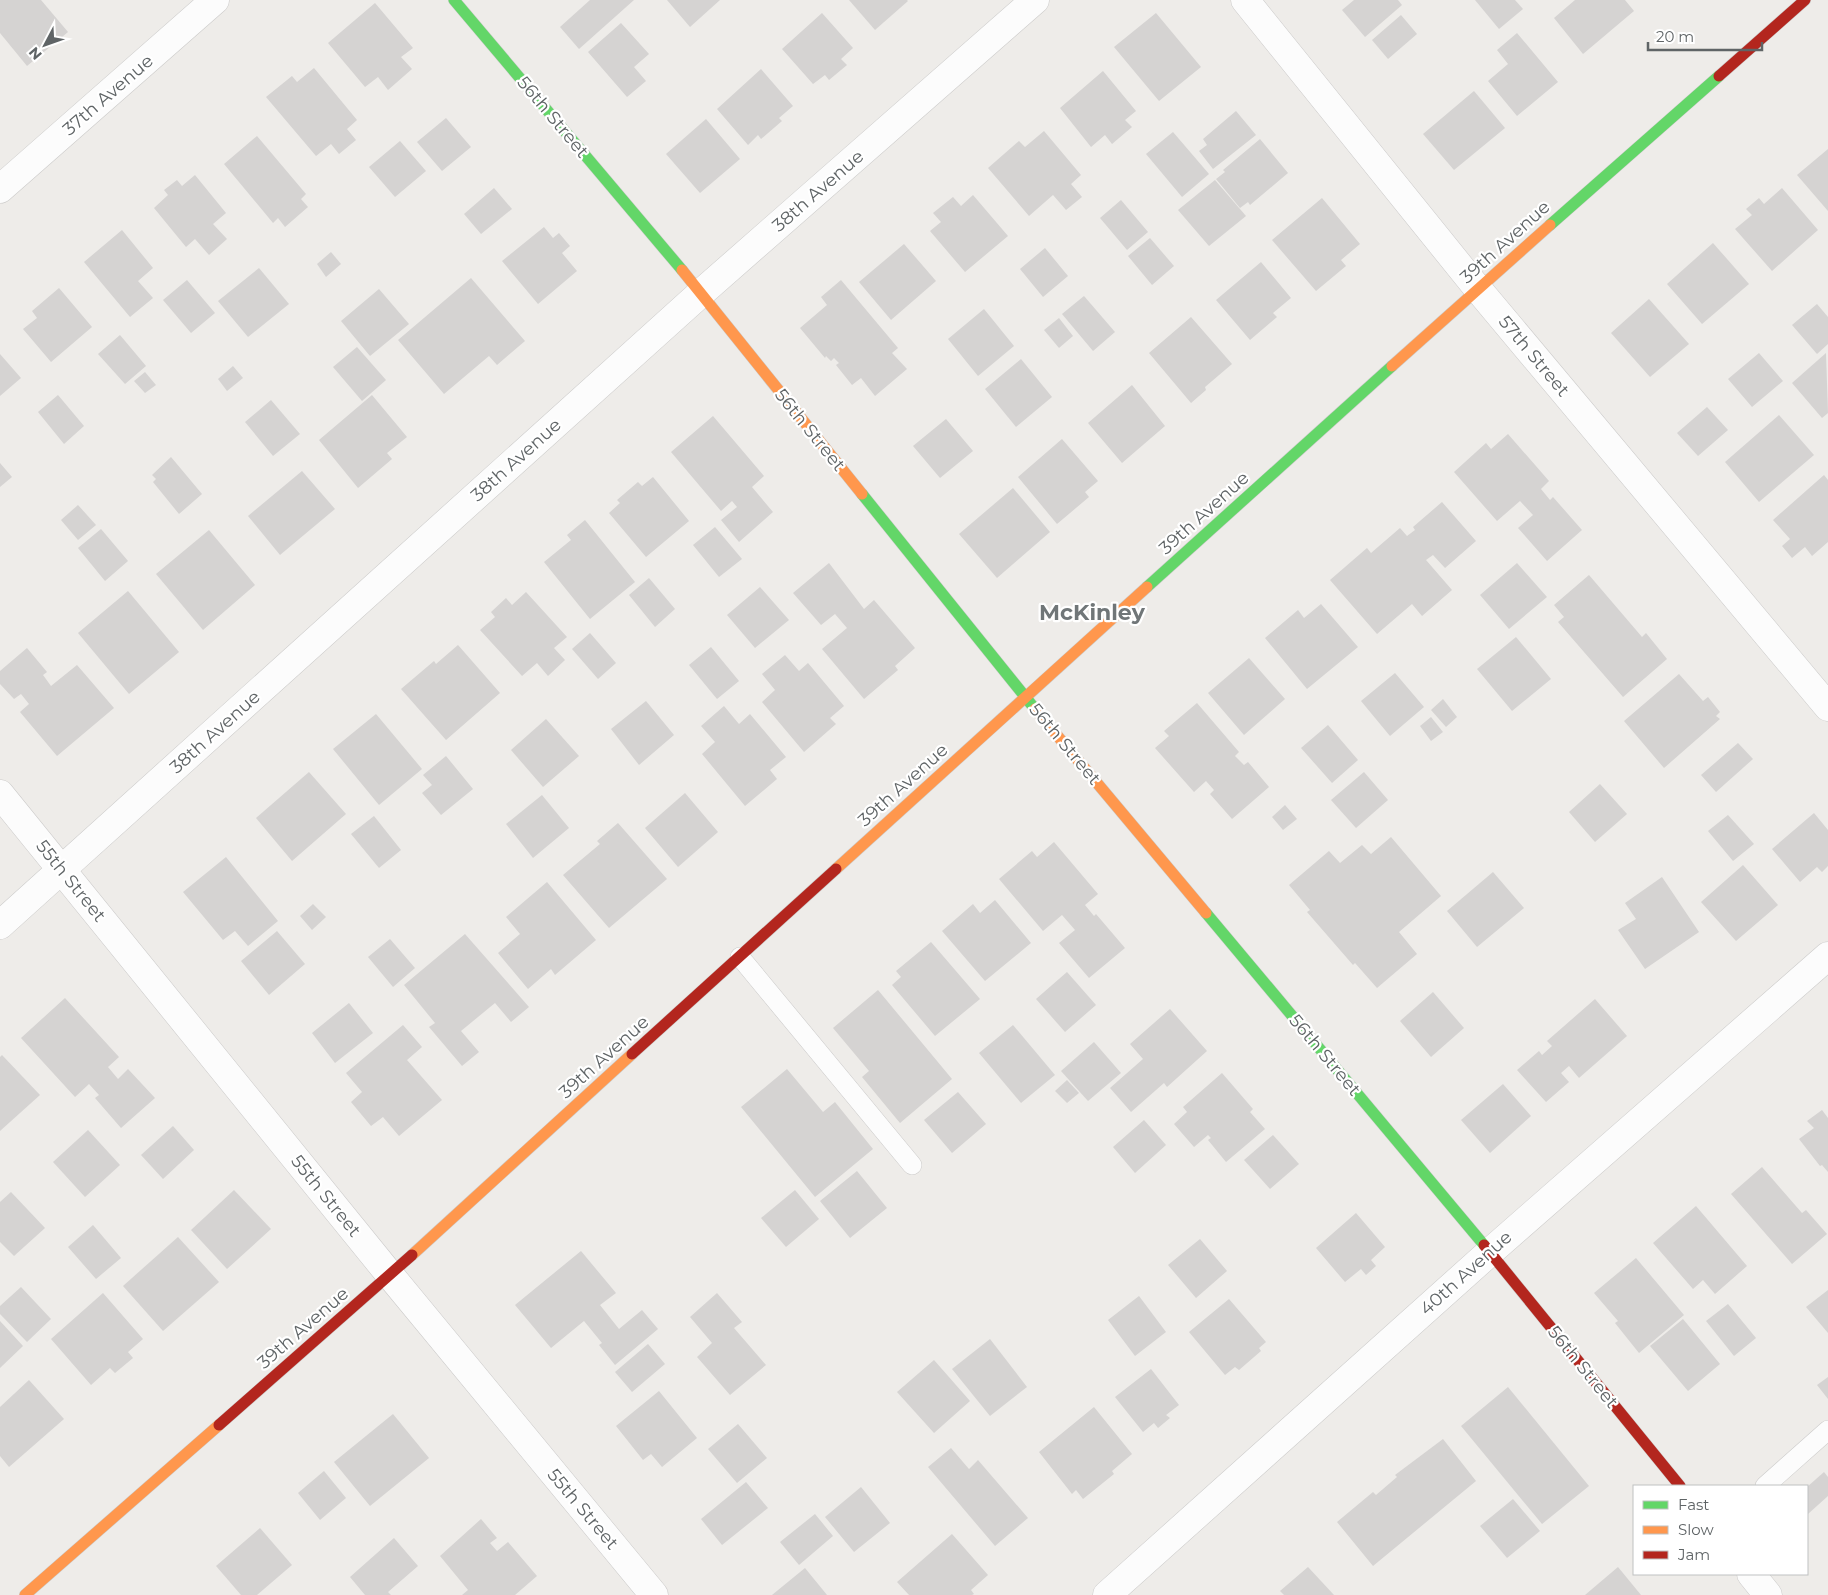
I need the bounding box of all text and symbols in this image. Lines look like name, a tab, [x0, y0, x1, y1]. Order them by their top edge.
north arrow	[20, 20, 70, 70]
scale bar	[1648, 20, 1762, 52]
text: 20 m	[1656, 27, 1694, 46]
text: N	[25, 43, 46, 64]
street label: 37th Avenue	[58, 50, 158, 140]
street label: 56th Street	[513, 72, 593, 162]
street label: 38th Avenue	[768, 145, 868, 237]
street label: 39th Avenue	[1455, 196, 1555, 288]
street label: 57th Street	[1494, 311, 1574, 401]
street label: 56th Street	[770, 384, 850, 476]
street label: 38th Avenue	[466, 414, 566, 506]
street label: 39th Avenue	[1154, 467, 1254, 559]
district label: McKinley	[1039, 599, 1146, 626]
street label: 38th Avenue	[165, 686, 265, 778]
street label: 56th Street	[1025, 699, 1105, 789]
street label: 39th Avenue	[853, 739, 953, 831]
street label: 55th Street	[31, 836, 111, 926]
street label: 56th Street	[1285, 1010, 1365, 1100]
street label: 39th Avenue	[554, 1011, 654, 1103]
street label: 55th Street	[286, 1151, 366, 1241]
street label: 40th Avenue	[1415, 1226, 1517, 1320]
street label: 39th Avenue	[253, 1282, 353, 1374]
street label: 56th Street	[1543, 1321, 1623, 1413]
street label: 55th Street	[543, 1464, 623, 1554]
legend	[1633, 1485, 1808, 1575]
text: Fast	[1678, 1495, 1709, 1514]
text: Slow	[1678, 1520, 1714, 1539]
text: Jam	[1677, 1545, 1710, 1564]

